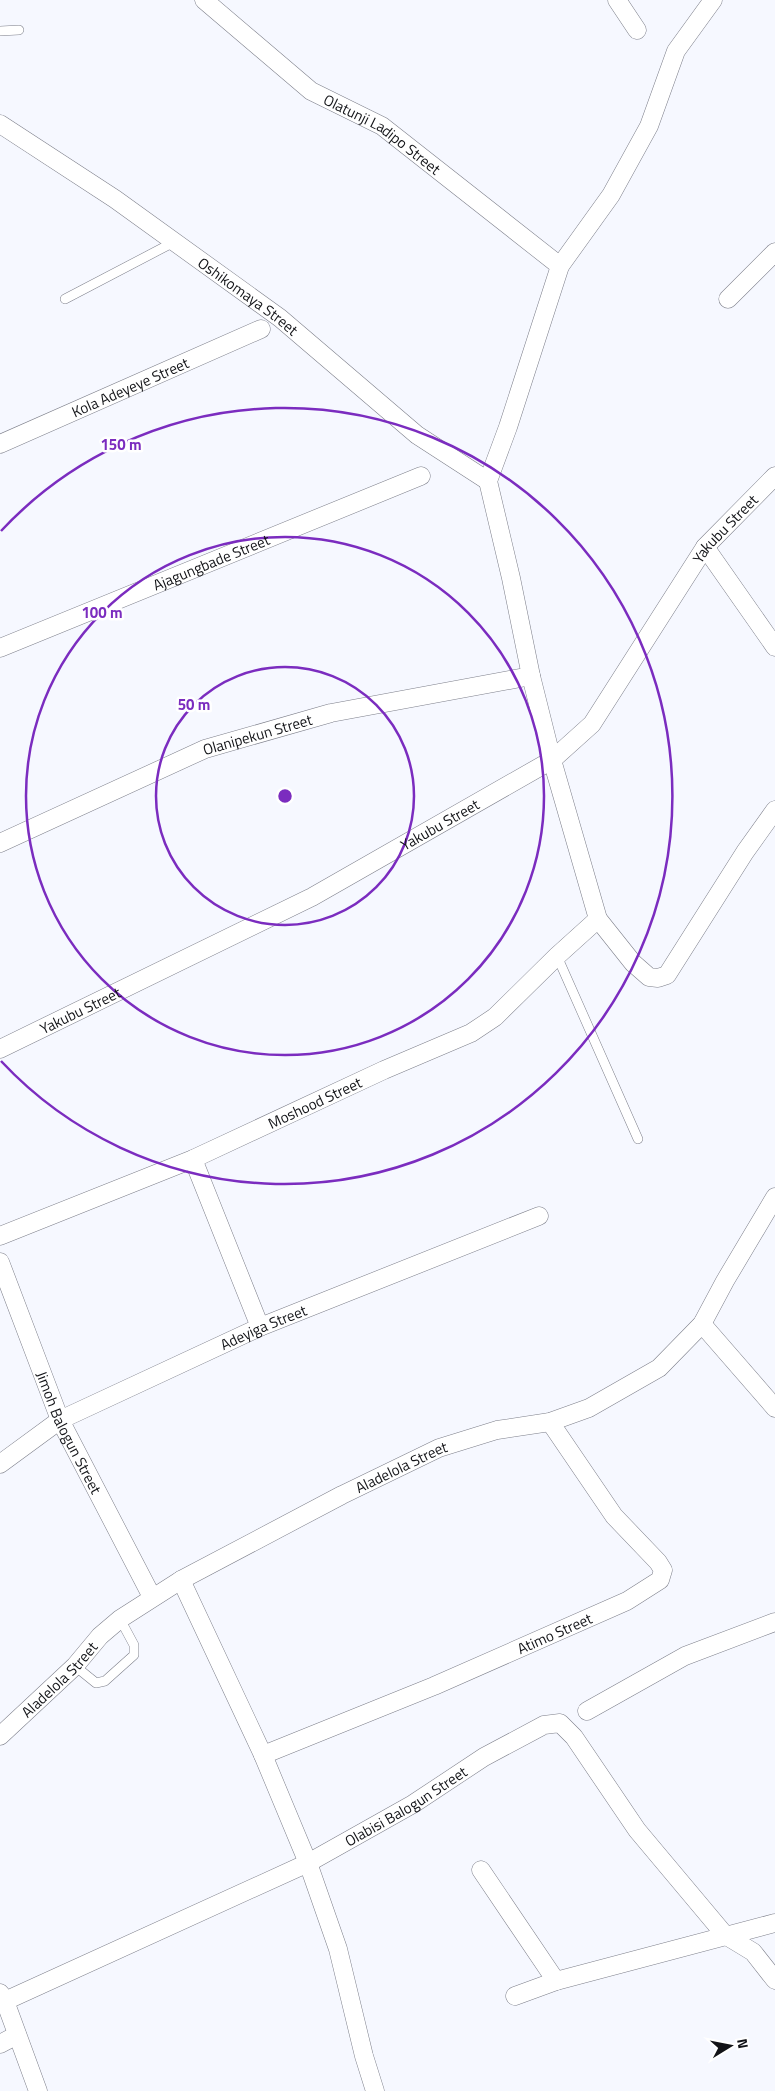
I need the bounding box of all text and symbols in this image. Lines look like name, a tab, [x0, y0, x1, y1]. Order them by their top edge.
street label: Olatunji Ladipo Street	[320, 88, 447, 180]
street label: Oshikomaya Street	[193, 251, 304, 341]
street label: Kola Adeyeye Street	[68, 351, 193, 423]
text: 150 m	[100, 433, 142, 456]
street label: Yakubu Street	[686, 488, 763, 568]
street label: Ajagungbade Street	[149, 527, 274, 596]
text: 100 m	[81, 601, 123, 624]
text: 50 m	[178, 693, 210, 716]
street label: Olanipekun Street	[200, 707, 316, 761]
centre of rings	[276, 787, 294, 805]
street label: Yakubu Street	[396, 792, 484, 856]
street label: Yakubu Street	[36, 980, 125, 1040]
street label: Moshood Street	[264, 1070, 366, 1134]
street label: Adeyiga Street	[216, 1298, 311, 1356]
street label: Jimoh Balogun Street	[31, 1368, 108, 1498]
street label: Aladelola Street	[351, 1434, 451, 1498]
street label: Atimo Street	[513, 1606, 596, 1660]
street label: Aladelola Street	[16, 1636, 103, 1723]
street label: Olabisi Balogun Street	[340, 1760, 472, 1852]
north arrow	[705, 2021, 755, 2071]
text: N	[732, 2037, 754, 2050]

